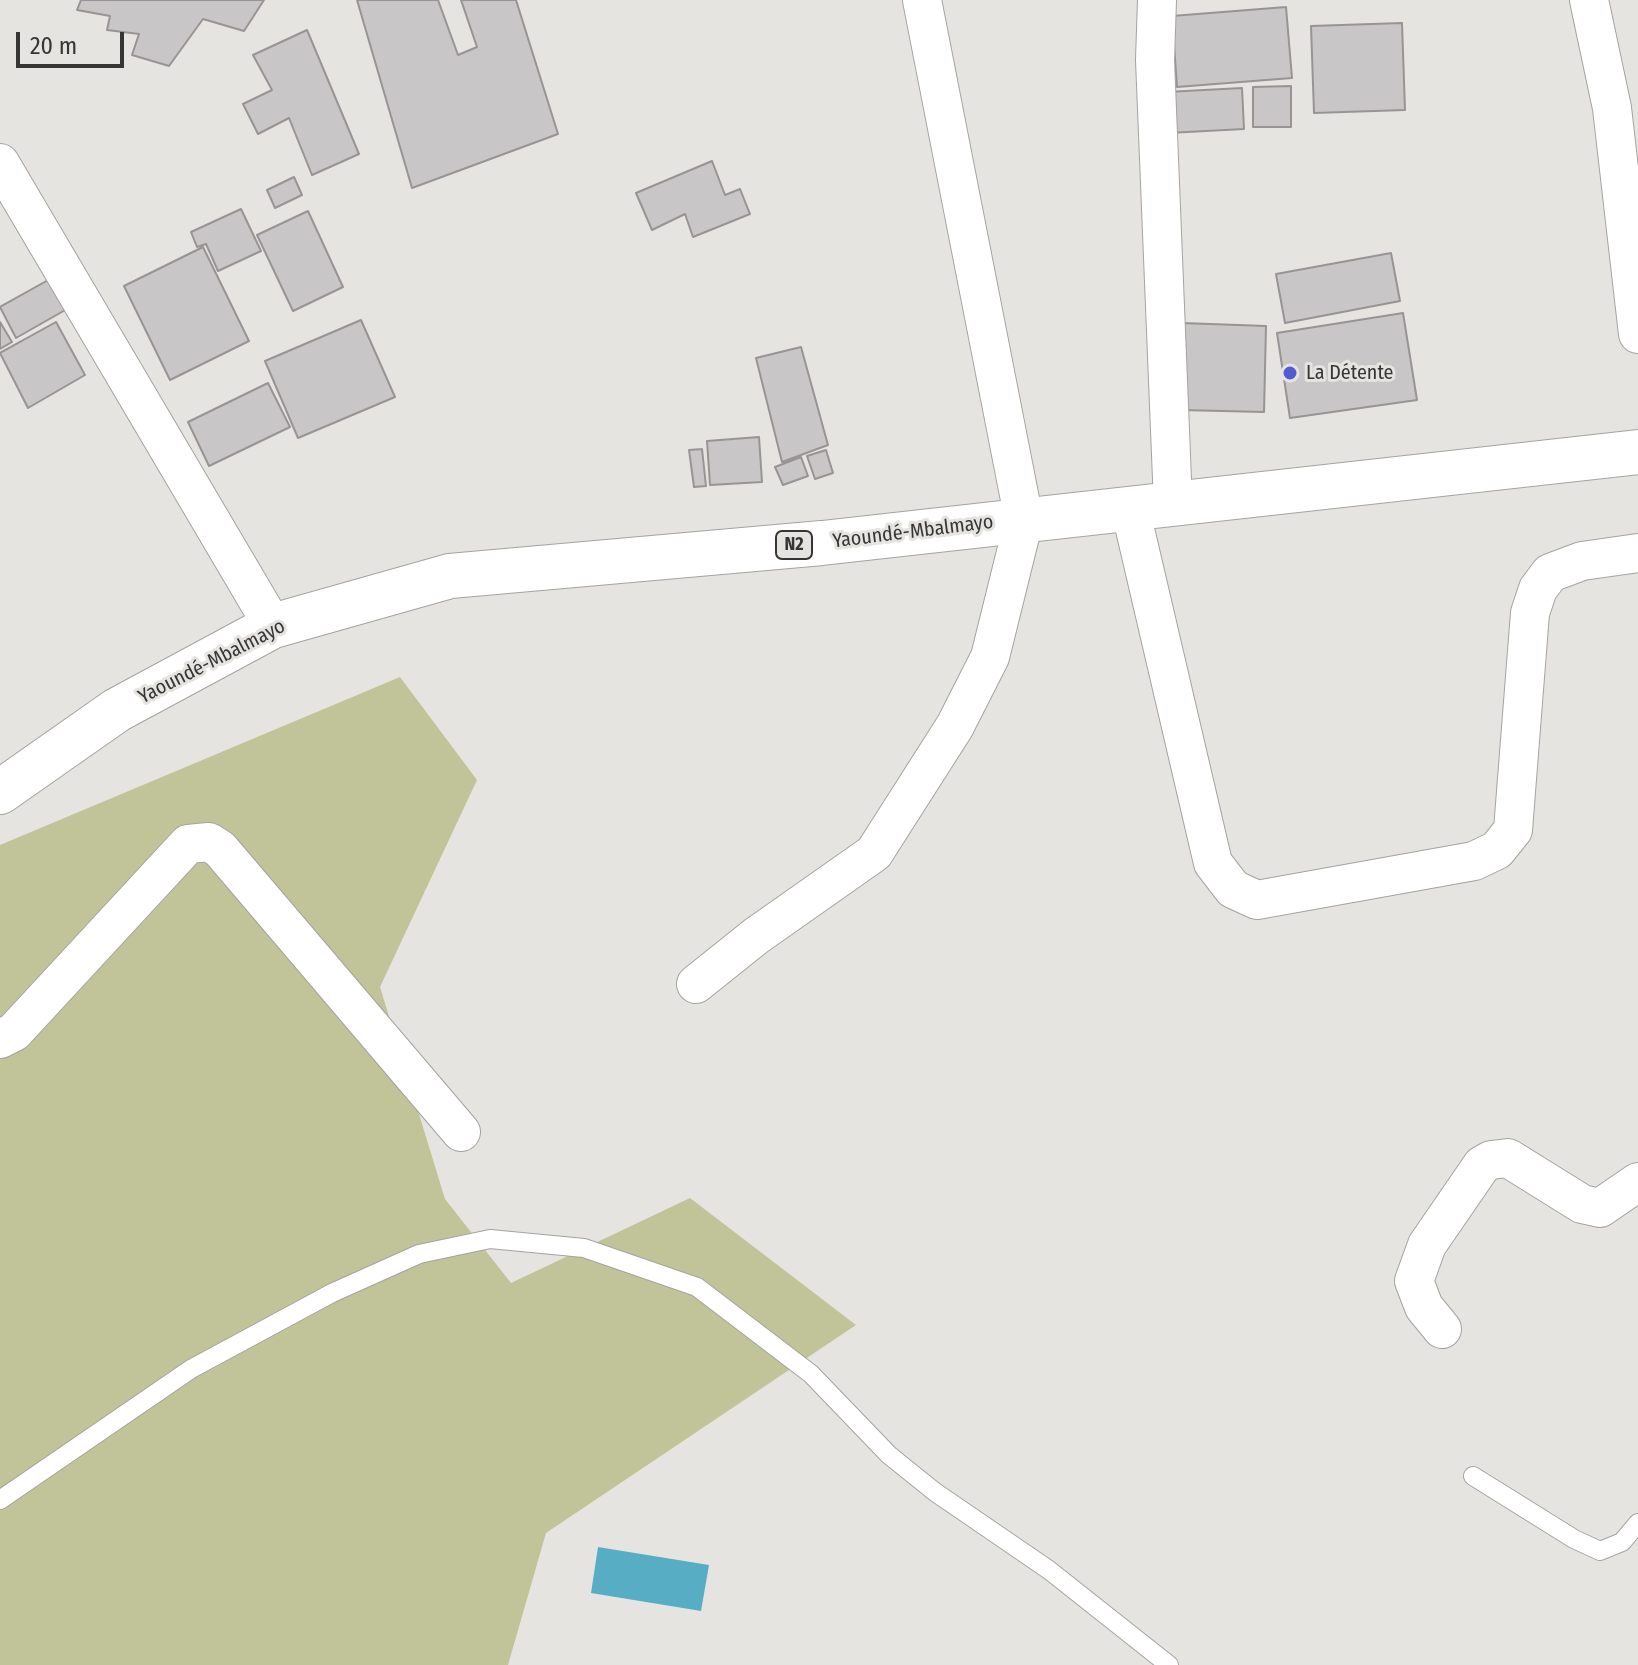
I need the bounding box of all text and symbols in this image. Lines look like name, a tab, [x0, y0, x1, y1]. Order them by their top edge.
scale bar	[20, 16, 128, 66]
text: 20 m	[30, 32, 77, 60]
place label: La Détente	[1306, 361, 1393, 385]
marker: La Détente	[1281, 364, 1299, 382]
street label: Yaoundé-Mbalmayo	[831, 510, 995, 554]
road number: N2	[776, 531, 812, 559]
street label: Yaoundé-Mbalmayo	[135, 615, 289, 709]

